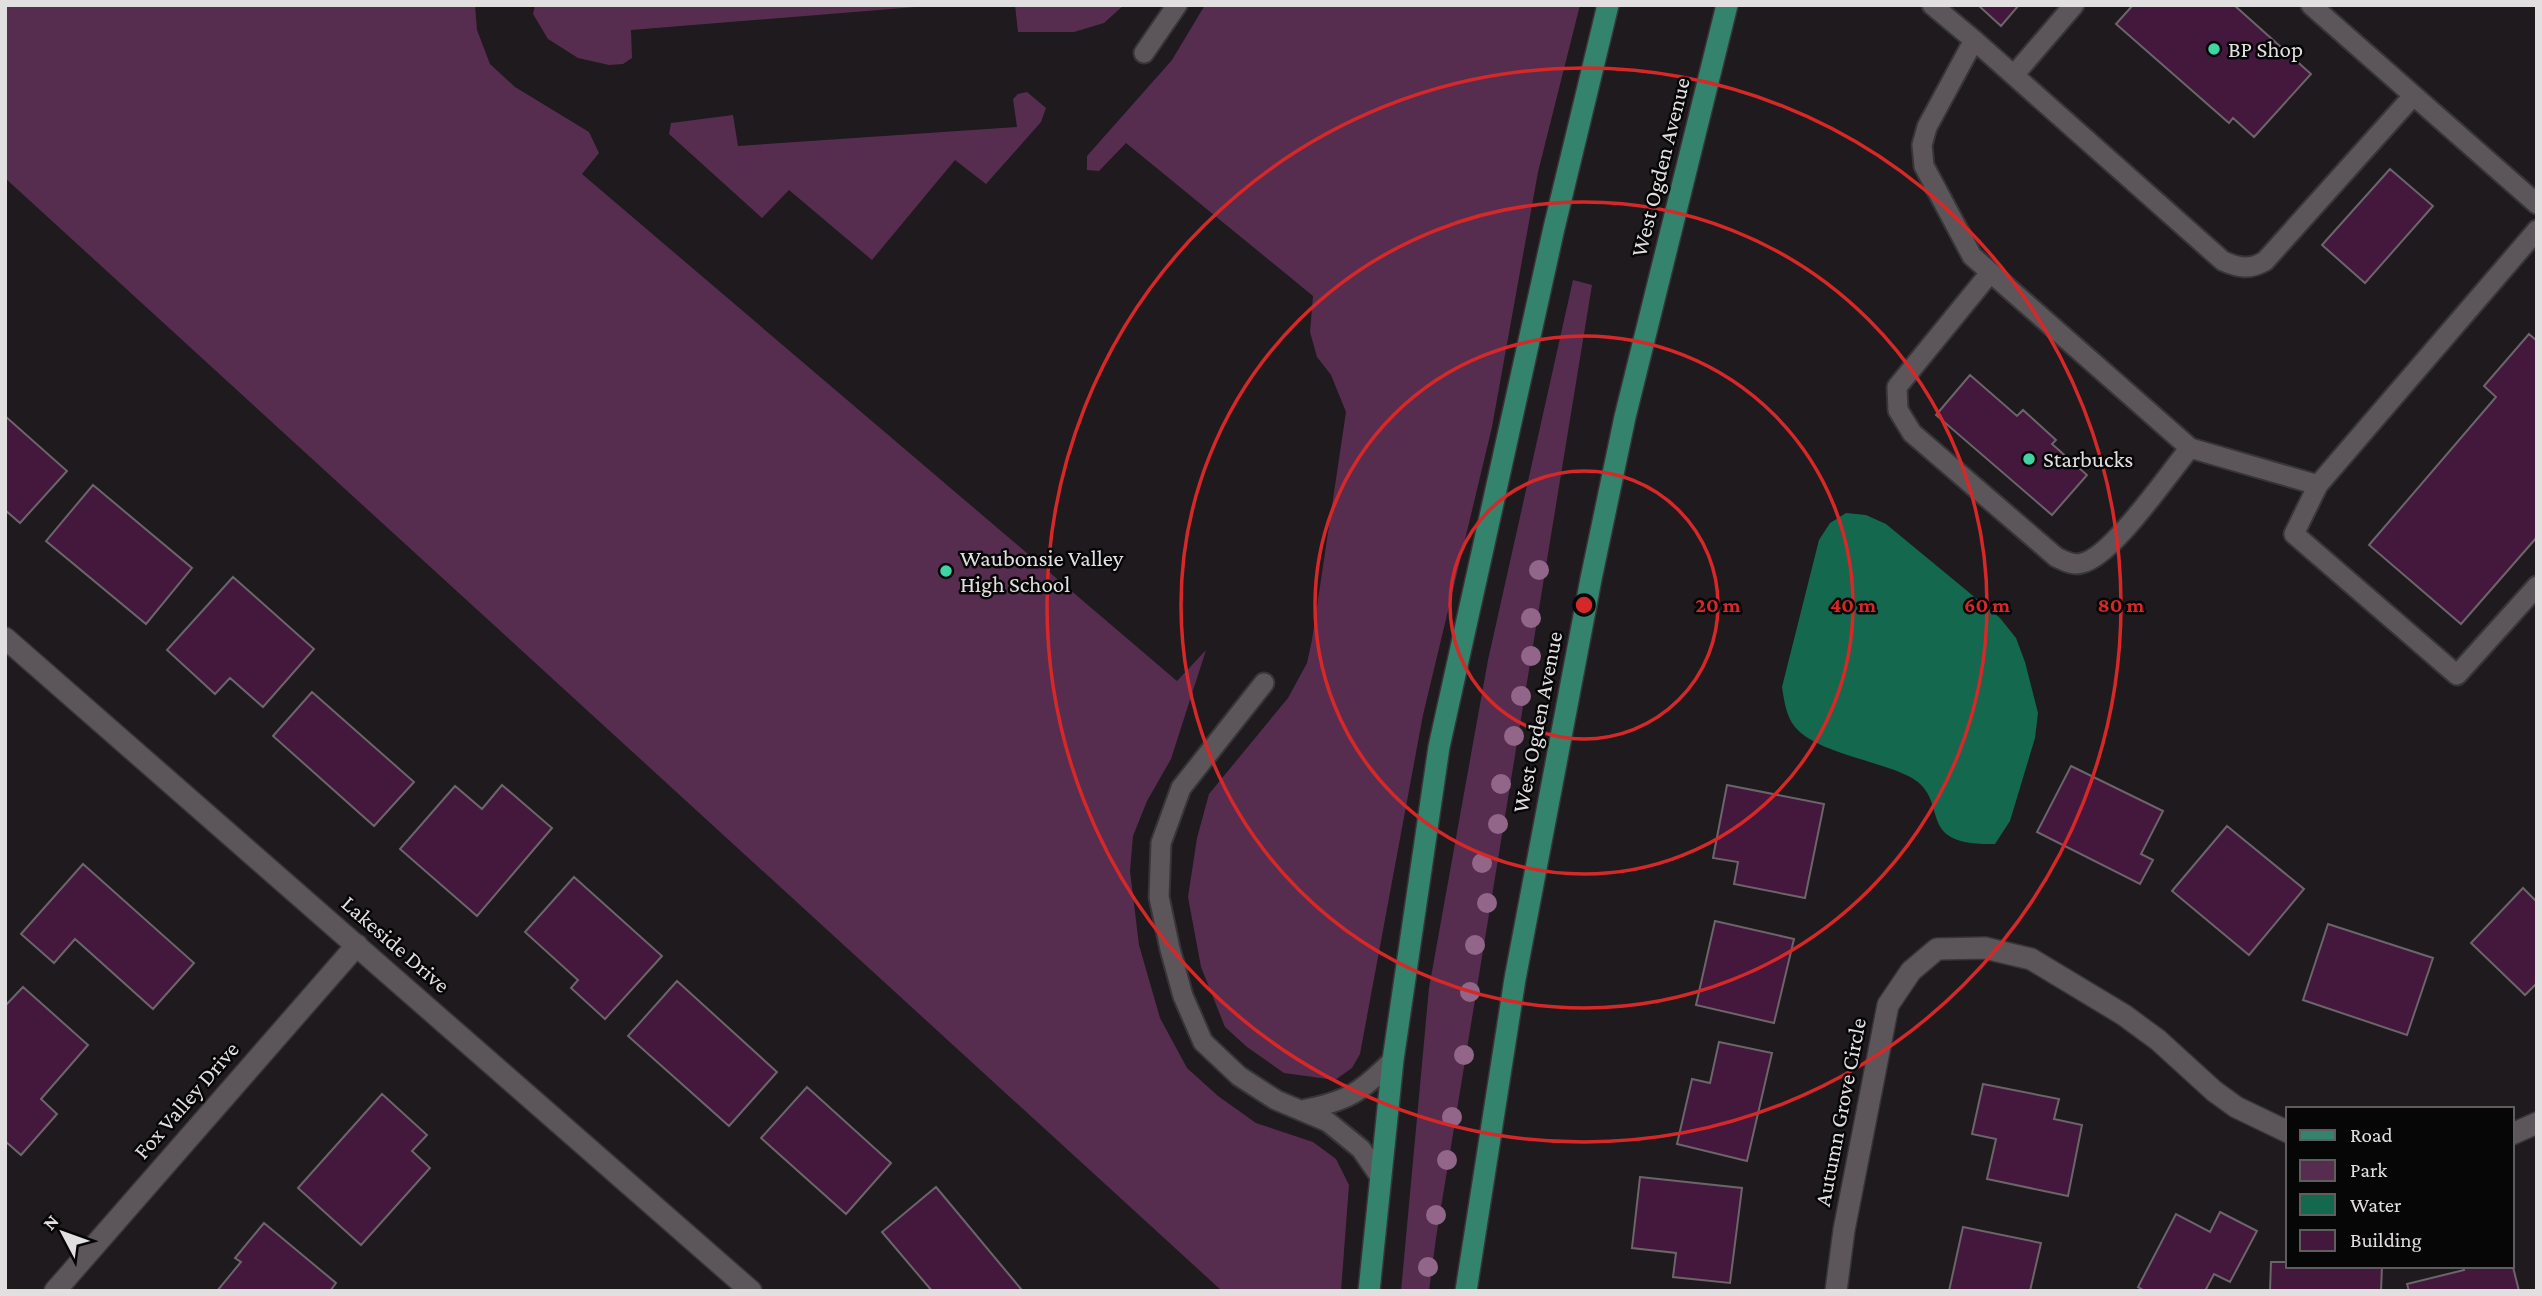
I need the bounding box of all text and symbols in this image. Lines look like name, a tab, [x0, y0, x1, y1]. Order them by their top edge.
place label: BP Shop	[2228, 36, 2303, 62]
marker: BP Shop	[2206, 41, 2222, 57]
street label: West Ogden Avenue	[1625, 75, 1695, 259]
place label: Starbucks	[2043, 446, 2133, 472]
marker: Starbucks	[2021, 451, 2037, 467]
place label: Waubonsie Valley High School	[960, 545, 1124, 597]
marker: Waubonsie Valley High School	[938, 563, 954, 579]
centre of rings	[1572, 593, 1596, 617]
text: 20 m	[1695, 593, 1741, 617]
text: 40 m	[1830, 593, 1876, 617]
text: 60 m	[1964, 593, 2010, 617]
text: 80 m	[2098, 593, 2145, 617]
street label: West Ogden Avenue	[1507, 629, 1567, 815]
street label: Lakeside Drive	[337, 890, 455, 998]
street label: Autumn Grove Circle	[1809, 1016, 1871, 1208]
street label: Fox Valley Drive	[128, 1036, 244, 1164]
legend	[2286, 1107, 2514, 1268]
text: Road	[2350, 1123, 2393, 1147]
text: Park	[2350, 1158, 2387, 1182]
text: Water	[2350, 1193, 2402, 1217]
north arrow	[28, 1198, 98, 1268]
text: N	[38, 1210, 63, 1234]
text: Building	[2350, 1228, 2422, 1252]

